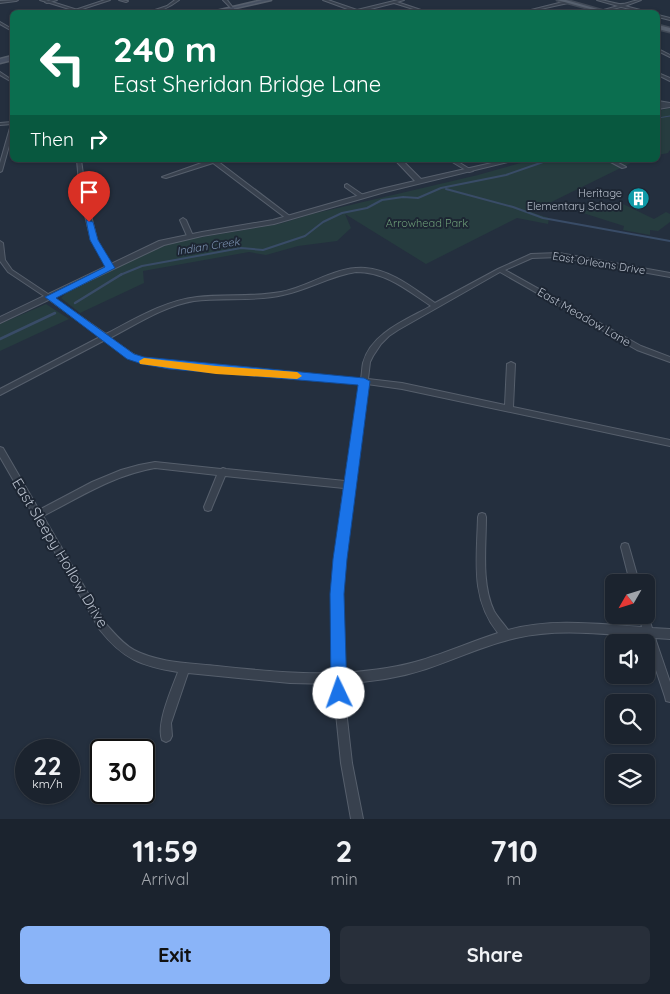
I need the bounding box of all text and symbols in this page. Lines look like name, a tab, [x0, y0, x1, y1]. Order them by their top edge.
text: 240 m	[113, 27, 217, 71]
icon: left	[30, 30, 95, 95]
text: East Sheridan Bridge Lane	[113, 70, 381, 98]
icon: right	[84, 125, 112, 153]
text: Then	[30, 127, 74, 151]
pin	[68, 171, 110, 222]
icon: arrive	[75, 178, 103, 206]
place label: Heritage Elementary School	[527, 186, 622, 213]
building icon: Heritage Elementary School	[626, 187, 650, 211]
park label: Arrowhead Park	[386, 216, 468, 230]
water label: Indian Creek	[175, 234, 242, 258]
street label: East Orleans Drive	[552, 249, 646, 277]
street label: East Meadow Lane	[535, 284, 634, 349]
street label: East Sleepy Hollow Drive	[8, 474, 113, 631]
north arrow	[605, 574, 655, 624]
map controls	[605, 574, 655, 804]
button: sound	[605, 634, 655, 684]
position arrow	[312, 666, 364, 718]
button: search	[605, 694, 655, 744]
speed limit sign: 30	[90, 739, 155, 804]
text: 22	[33, 750, 62, 781]
button: layers	[605, 754, 655, 804]
text: km/h	[32, 776, 63, 791]
text: 11:59	[132, 832, 198, 870]
text: 2	[335, 832, 353, 870]
text: 710	[490, 832, 538, 870]
text: Arrival	[141, 869, 189, 889]
text: min	[330, 869, 358, 889]
text: m	[507, 869, 521, 889]
button: Exit	[20, 926, 330, 984]
button: Share	[340, 926, 650, 984]

